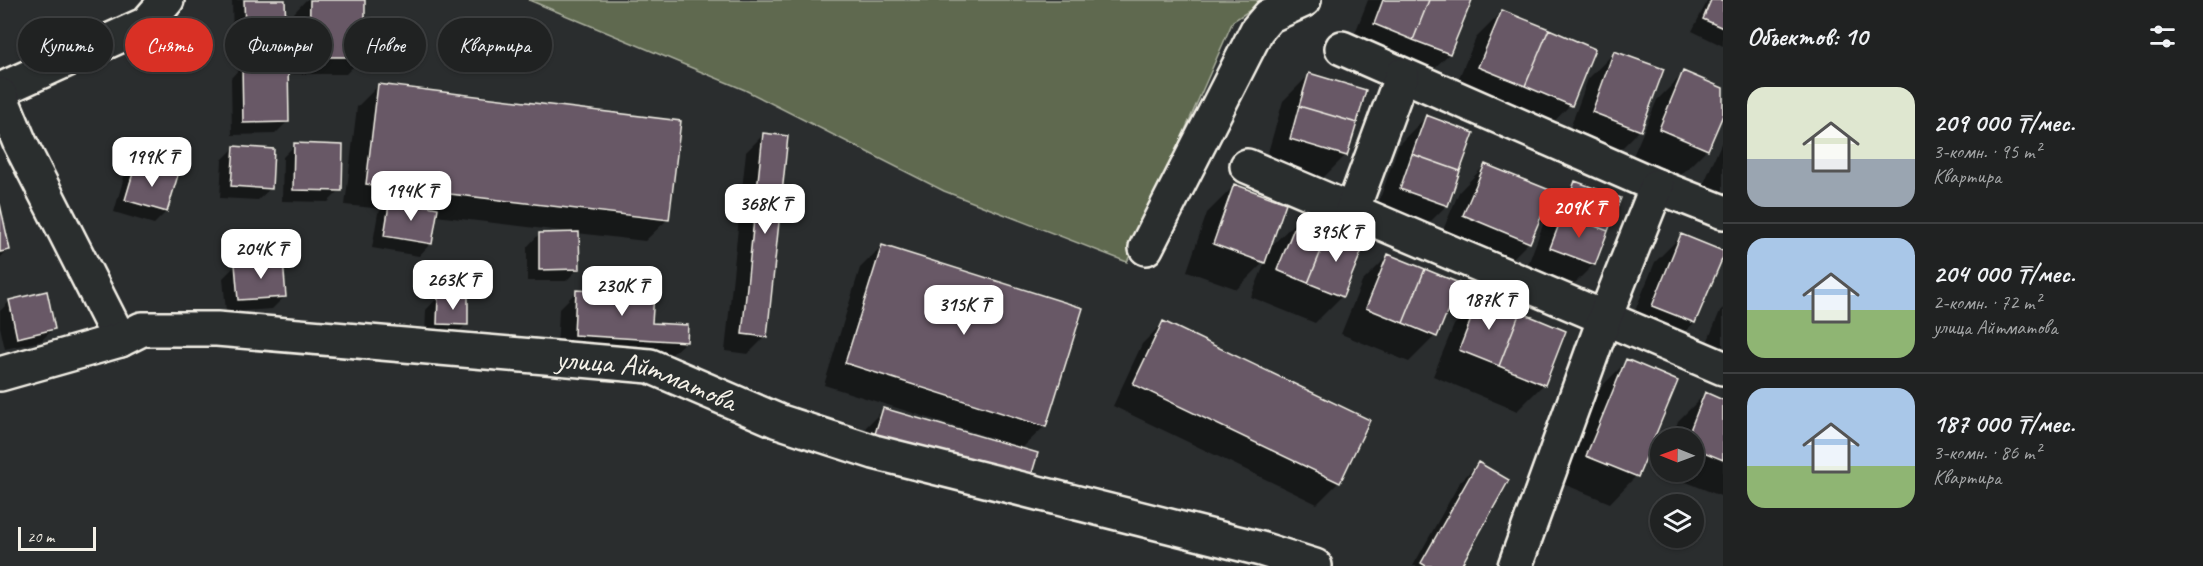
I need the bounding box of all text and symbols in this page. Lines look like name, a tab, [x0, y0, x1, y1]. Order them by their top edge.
chip: Купить	[18, 18, 113, 72]
chip: Снять	[125, 18, 213, 72]
chip: Фильтры	[225, 18, 332, 72]
chip: Новое	[344, 18, 426, 72]
chip: Квартира	[438, 18, 552, 72]
text: Объектов: 10	[1747, 20, 1867, 53]
icon: filters	[2146, 20, 2179, 53]
text: 209 000 ₸/мес.	[1933, 106, 2075, 139]
icon: home	[1795, 111, 1867, 183]
pin: 199K ₸	[103, 137, 201, 188]
text: 3-комн. · 95 m²	[1933, 139, 2041, 164]
text: 199K ₸	[126, 144, 178, 169]
text: Квартира	[1933, 164, 2001, 189]
pin: 194K ₸	[362, 171, 460, 222]
text: 194K ₸	[385, 178, 437, 203]
pin: 368K ₸	[716, 184, 814, 235]
pin: 209K ₸	[1530, 188, 1628, 239]
text: 368K ₸	[739, 191, 791, 216]
text: 209K ₸	[1553, 195, 1605, 220]
pin: 395K ₸	[1287, 212, 1385, 263]
text: 395K ₸	[1310, 219, 1362, 244]
pin: 204K ₸	[212, 229, 310, 280]
text: 204K ₸	[235, 236, 287, 261]
text: 204 000 ₸/мес.	[1933, 257, 2075, 290]
pin: 263K ₸	[404, 260, 502, 311]
icon: home	[1795, 262, 1867, 334]
pin: 230K ₸	[573, 266, 671, 317]
text: 263K ₸	[427, 267, 479, 292]
text: 230K ₸	[596, 273, 648, 298]
pin: 187K ₸	[1440, 280, 1538, 331]
pin: 315K ₸	[915, 285, 1013, 336]
text: 187K ₸	[1463, 287, 1515, 312]
text: 2-комн. · 72 m²	[1933, 290, 2041, 315]
text: 315K ₸	[938, 292, 990, 317]
text: улица Айтматова	[1933, 315, 2058, 340]
street label: улица Айтматова	[552, 339, 745, 421]
text: 187 000 ₸/мес.	[1933, 407, 2075, 440]
icon: home	[1795, 412, 1867, 484]
north arrow	[1650, 428, 1704, 482]
map controls	[1650, 428, 1704, 548]
text: 3-комн. · 86 m²	[1933, 440, 2041, 465]
text: Квартира	[1933, 465, 2001, 490]
button: layers	[1650, 494, 1704, 548]
scale bar	[18, 524, 96, 552]
text: 20 m	[27, 527, 54, 547]

